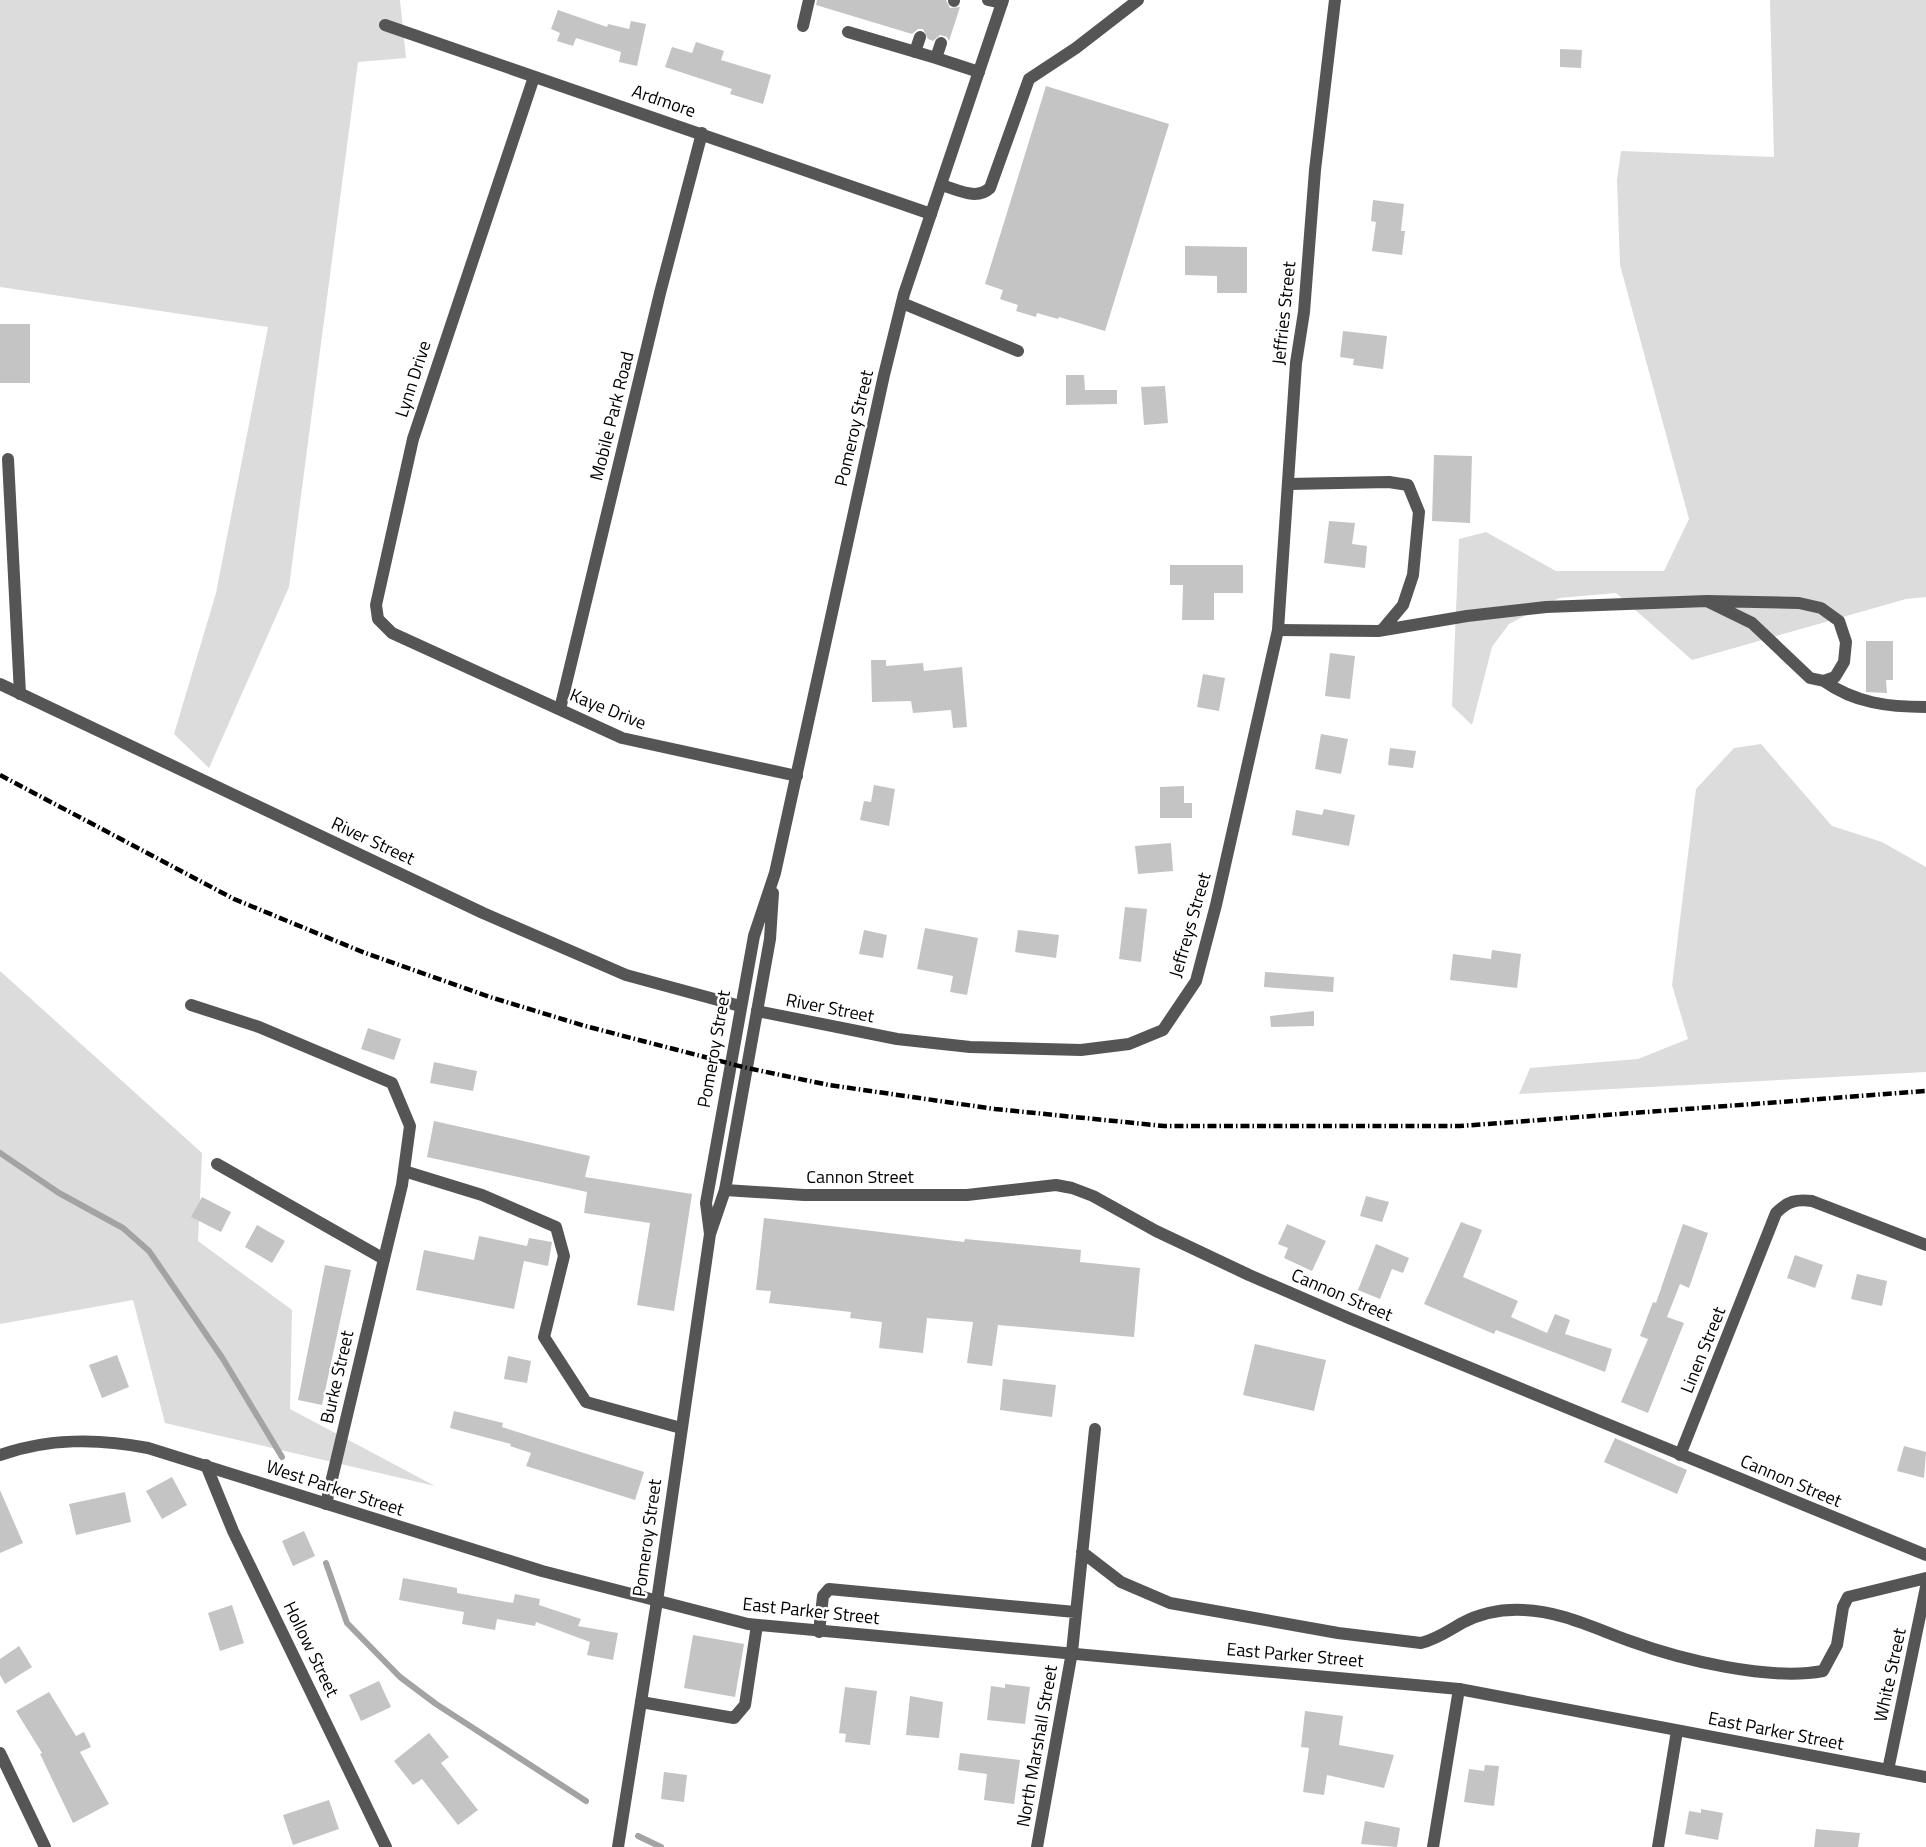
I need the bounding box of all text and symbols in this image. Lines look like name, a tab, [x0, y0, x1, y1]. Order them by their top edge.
street label: Ardmore	[629, 77, 700, 124]
street label: Jeffries Street	[1265, 259, 1302, 366]
street label: Lynn Drive	[387, 337, 438, 421]
street label: Mobile Park Road	[582, 348, 641, 483]
street label: Pomeroy Street	[827, 366, 880, 489]
street label: Kaye Drive	[566, 681, 650, 736]
street label: River Street	[327, 809, 420, 872]
street label: Jeffreys Street	[1162, 868, 1218, 981]
street label: River Street	[784, 986, 877, 1029]
street label: Pomeroy Street	[690, 987, 737, 1110]
street label: Cannon Street	[806, 1163, 915, 1190]
street label: Cannon Street	[1287, 1261, 1398, 1328]
street label: Linen Street	[1673, 1302, 1732, 1397]
street label: Burke Street	[313, 1327, 360, 1426]
street label: Cannon Street	[1736, 1447, 1847, 1514]
street label: West Parker Street	[263, 1453, 408, 1523]
street label: Pomeroy Street	[625, 1477, 668, 1599]
street label: East Parker Street	[741, 1590, 882, 1631]
street label: Hollow Street	[277, 1596, 347, 1702]
street label: White Street	[1866, 1625, 1913, 1724]
street label: East Parker Street	[1225, 1635, 1365, 1674]
street label: North Marshall Street	[1009, 1662, 1064, 1829]
street label: East Parker Street	[1706, 1704, 1847, 1757]

